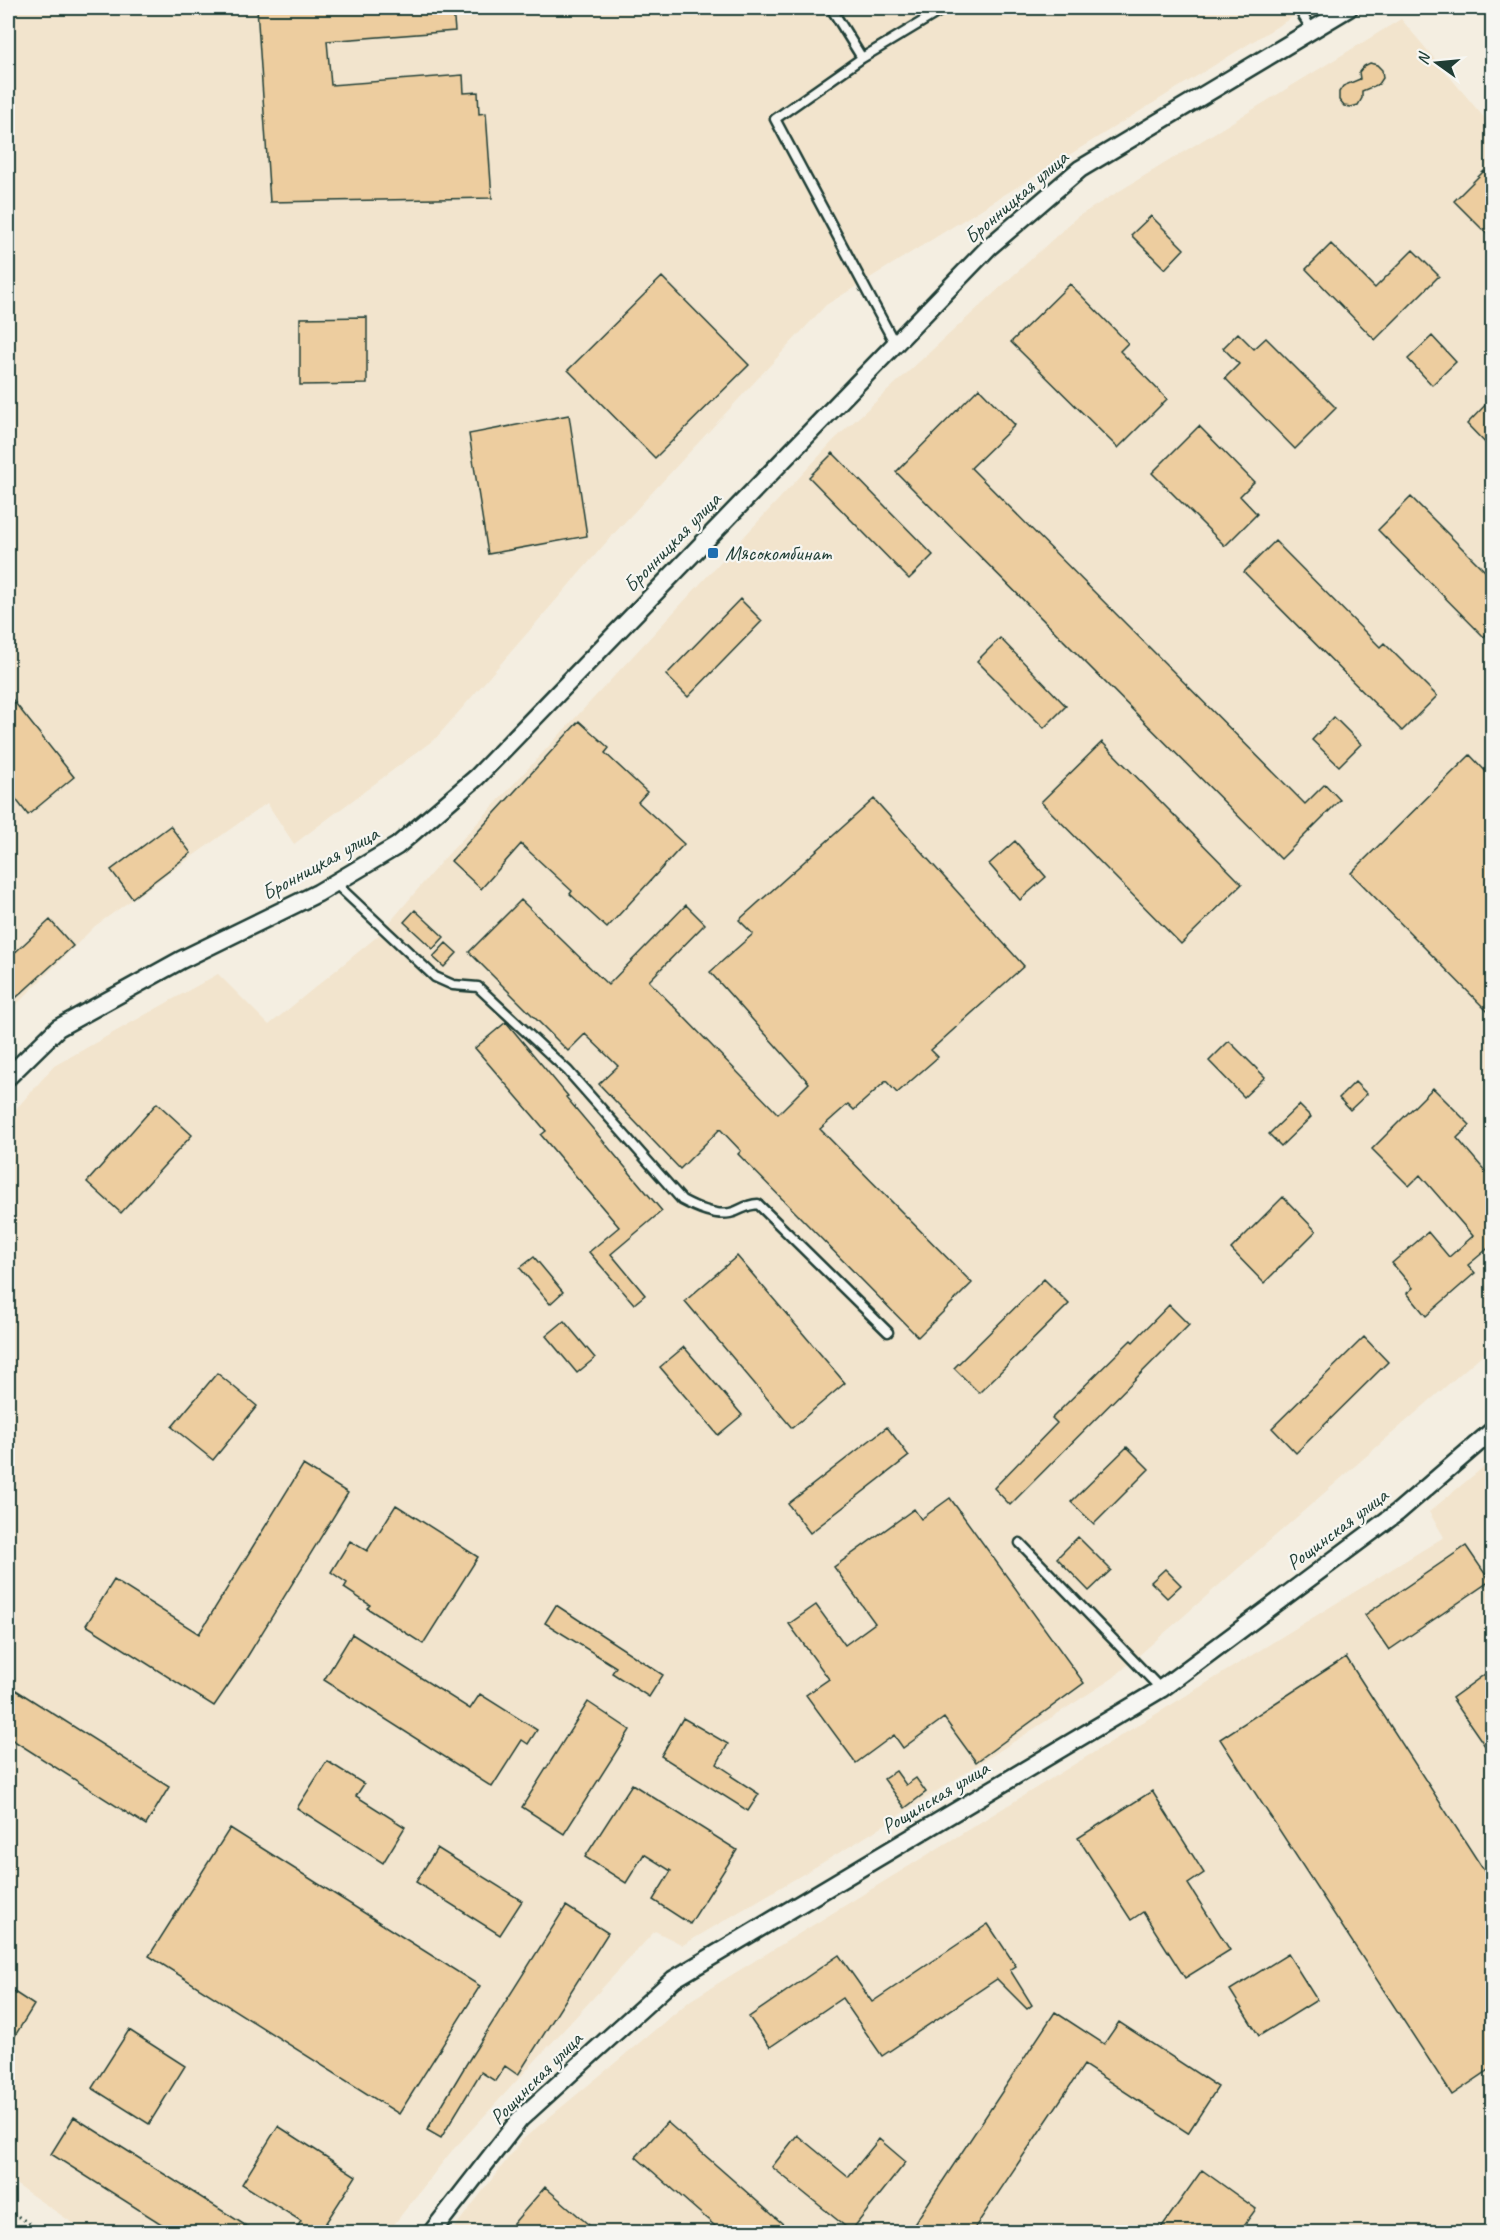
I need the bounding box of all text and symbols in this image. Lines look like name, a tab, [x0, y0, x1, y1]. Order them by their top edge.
north arrow	[1407, 33, 1467, 93]
text: N	[1413, 49, 1435, 67]
street label: Бронницкая улица	[959, 144, 1075, 249]
street label: Бронницкая улица	[618, 485, 728, 598]
place label: Мясокомбинат	[725, 540, 833, 566]
marker: Мясокомбинат	[706, 546, 720, 560]
street label: Бронницкая улица	[257, 819, 384, 906]
street label: Рощинская улица	[1281, 1481, 1394, 1576]
street label: Рощинская улица	[877, 1754, 995, 1839]
street label: Рощинская улица	[484, 2025, 589, 2130]

